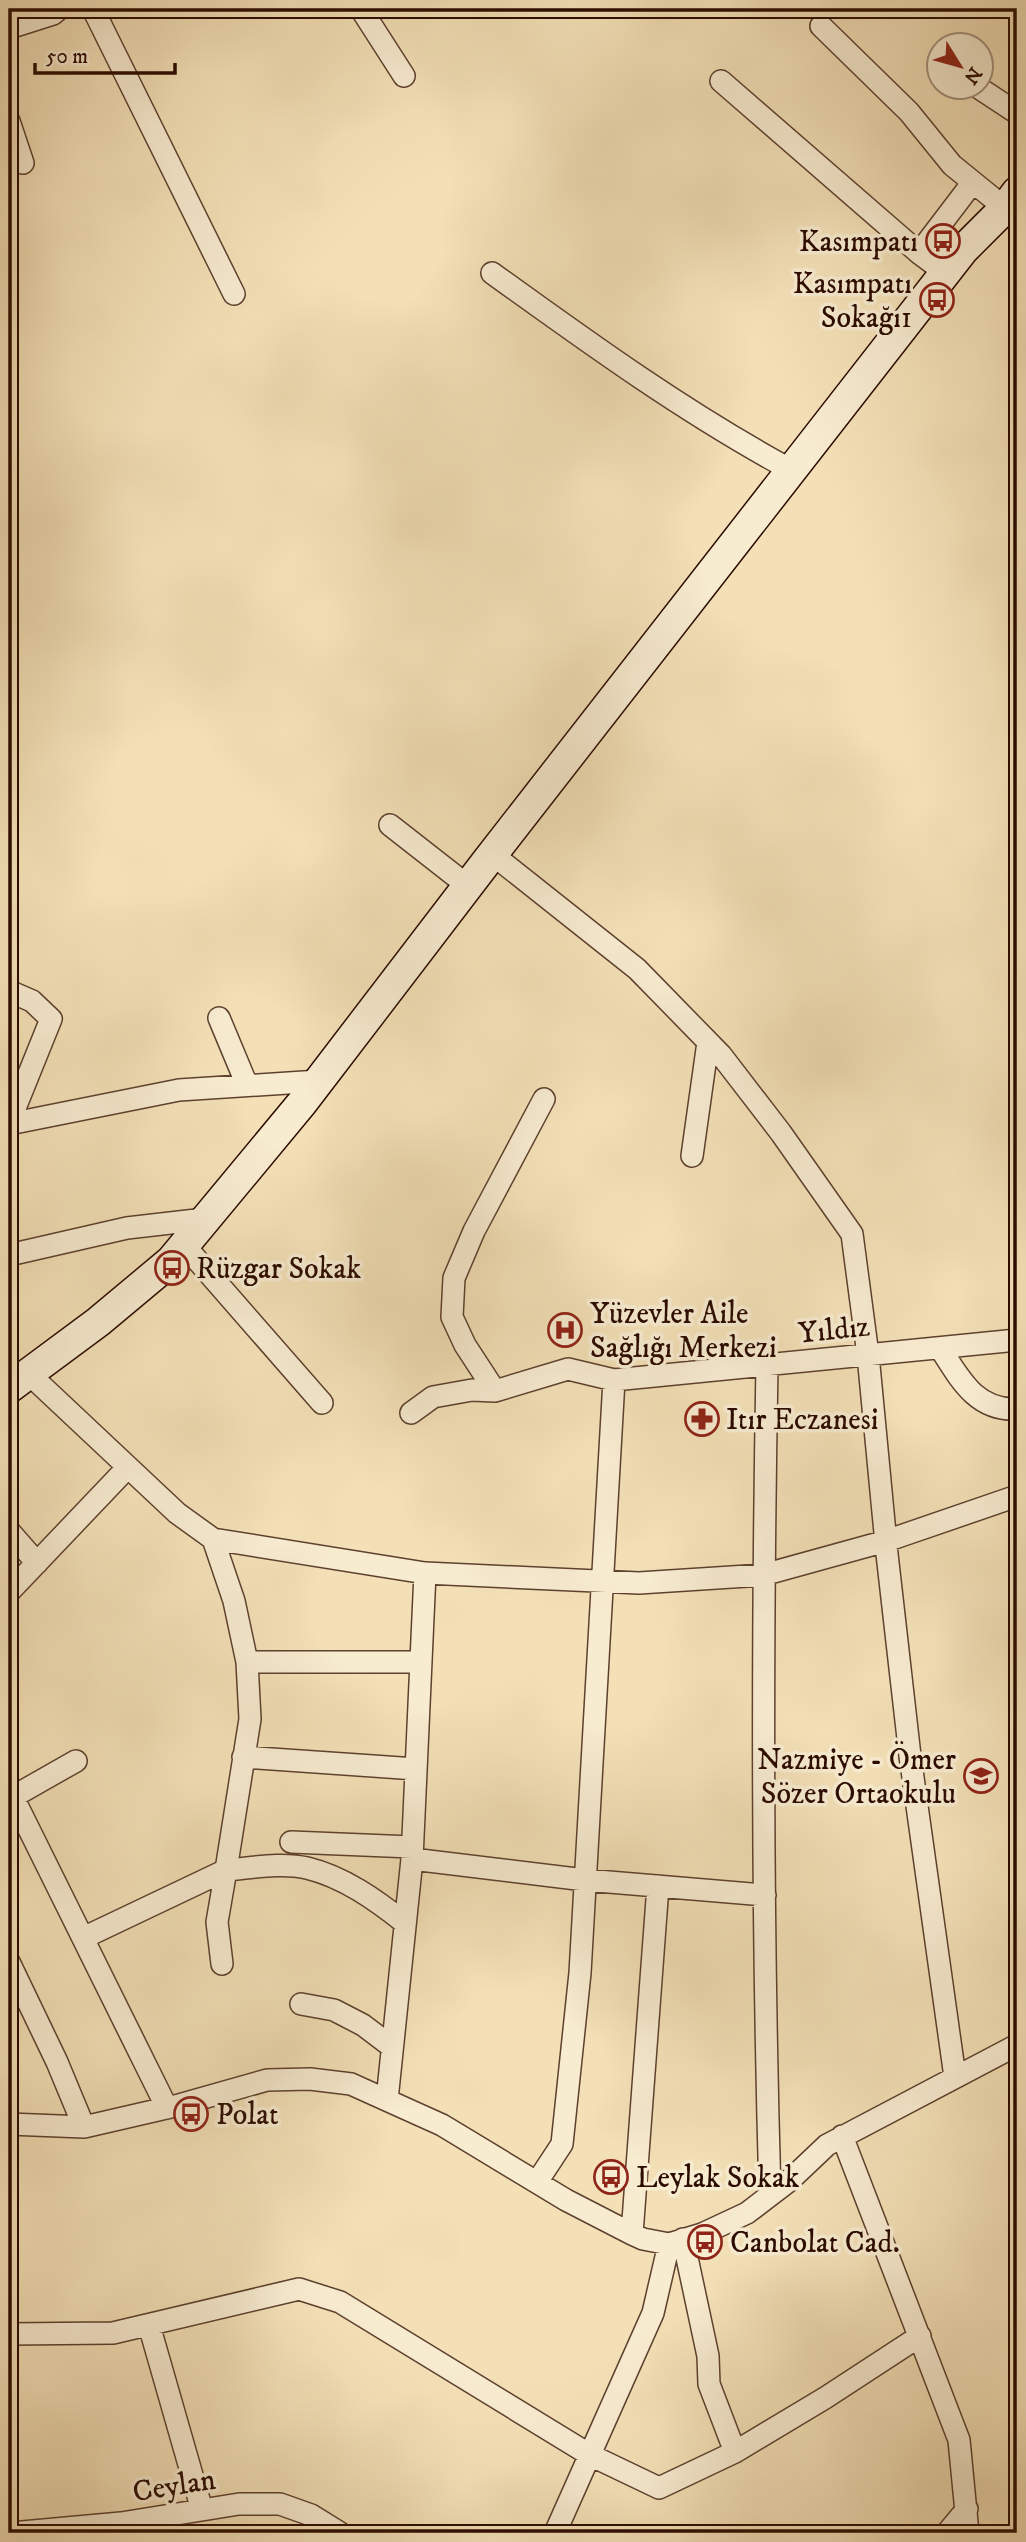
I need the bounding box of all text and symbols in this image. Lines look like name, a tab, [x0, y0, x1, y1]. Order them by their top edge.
scale bar	[35, 32, 175, 76]
north arrow	[925, 32, 995, 102]
text: 50 m	[46, 44, 88, 70]
text: N	[958, 62, 986, 89]
bus stop icon: Kasımpatı	[924, 222, 962, 260]
place label: Kasımpatı	[799, 224, 918, 261]
place label: Kasımpatı Sokağı1	[793, 266, 912, 337]
bus stop icon: Kasımpatı Sokağı1	[918, 281, 956, 319]
bus stop icon: Rüzgar Sokak	[153, 1249, 191, 1287]
place label: Rüzgar Sokak	[196, 1251, 361, 1288]
place label: Yüzevler Aile Sağlığı Merkezi	[590, 1296, 777, 1367]
street label: Yıldız	[797, 1308, 872, 1353]
hospital icon: Yüzevler Aile Sağlığı Merkezi	[546, 1311, 584, 1349]
pharmacy icon: Itır Eczanesi	[683, 1400, 721, 1438]
place label: Itır Eczanesi	[726, 1402, 878, 1439]
place label: Nazmiye - Ömer Sözer Ortaokulu	[757, 1741, 956, 1813]
school or university icon: Nazmiye - Ömer Sözer Ortaokulu	[962, 1757, 1000, 1795]
bus stop icon: Polat	[172, 2095, 210, 2133]
place label: Polat	[216, 2097, 279, 2134]
bus stop icon: Leylak Sokak	[592, 2158, 630, 2196]
place label: Leylak Sokak	[636, 2160, 800, 2197]
bus stop icon: Canbolat Cad.	[686, 2223, 724, 2261]
place label: Canbolat Cad.	[730, 2225, 900, 2262]
street label: Ceylan	[130, 2462, 219, 2511]

